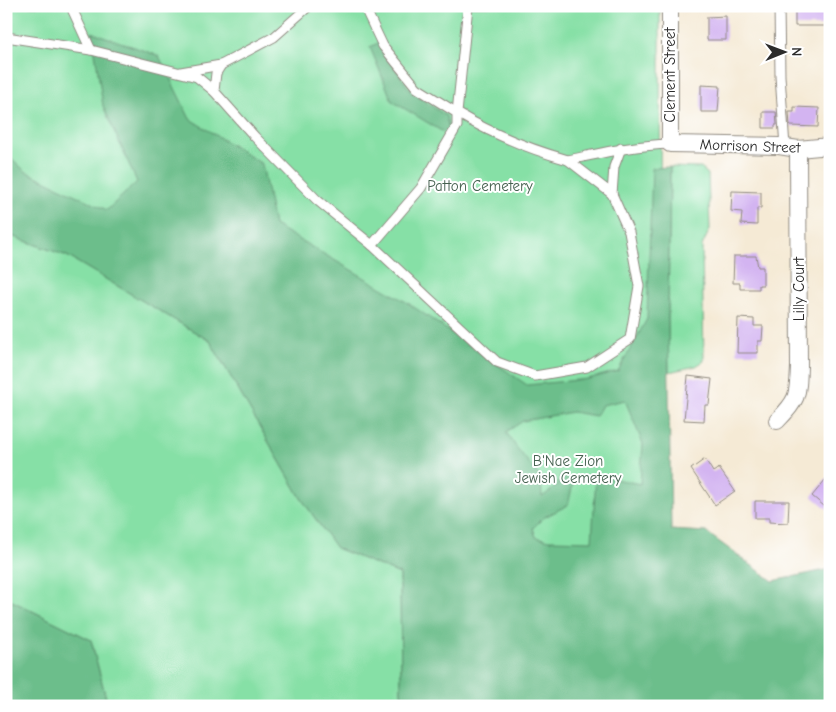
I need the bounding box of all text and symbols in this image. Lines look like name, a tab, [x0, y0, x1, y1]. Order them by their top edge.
street label: Clement Street	[661, 27, 679, 123]
north arrow	[758, 28, 808, 78]
text: N	[788, 47, 805, 56]
street label: Morrison Street	[699, 135, 801, 157]
park label: Patton Cemetery	[427, 177, 533, 195]
street label: Lilly Court	[790, 256, 808, 321]
park label: B'Nae Zion Jewish Cemetery	[515, 452, 622, 487]

